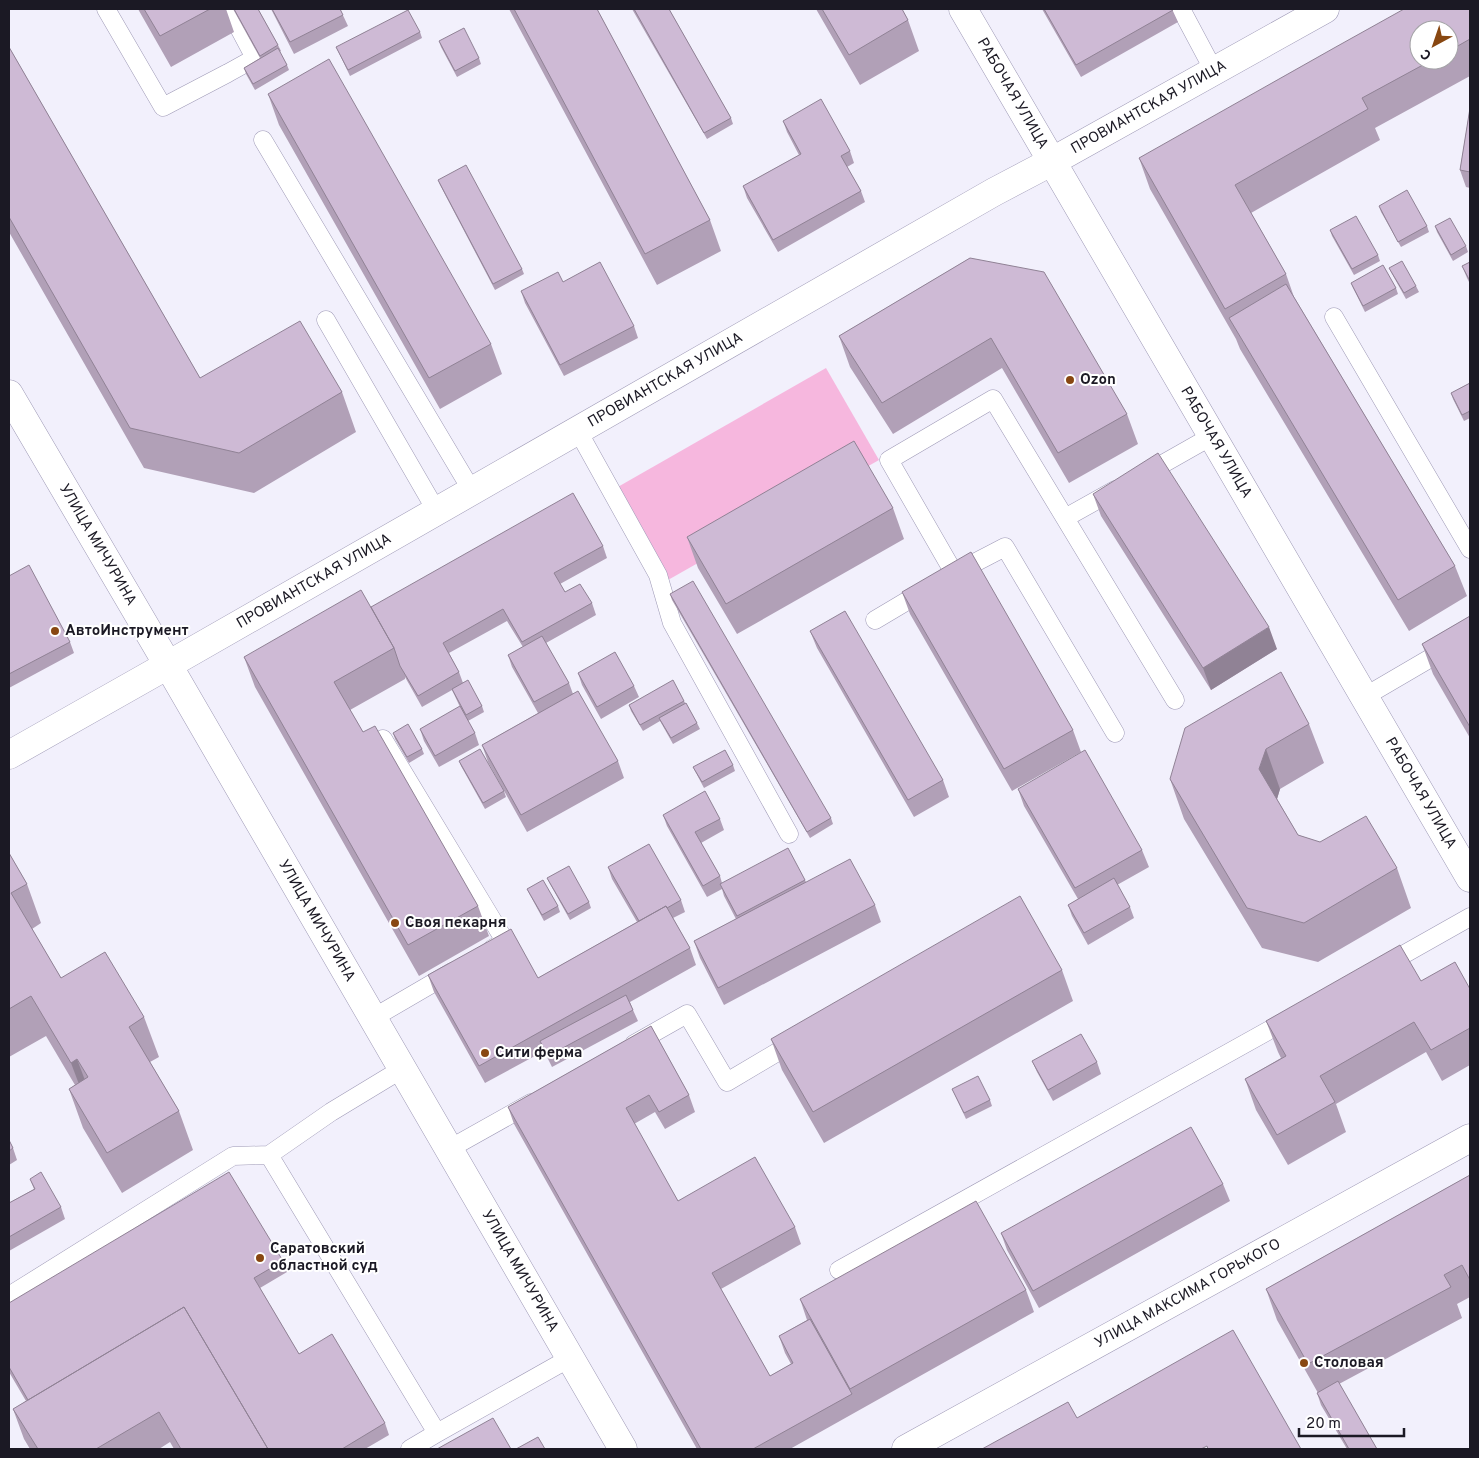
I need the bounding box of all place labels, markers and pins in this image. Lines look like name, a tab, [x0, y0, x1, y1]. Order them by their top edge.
place label: Ozon	[1080, 371, 1116, 390]
marker: Ozon	[1064, 374, 1076, 386]
place label: АвтоИнструмент	[65, 622, 189, 641]
marker: АвтоИнструмент	[49, 625, 61, 637]
place label: Своя пекарня	[405, 914, 506, 933]
marker: Своя пекарня	[389, 917, 401, 929]
place label: Сити ферма	[495, 1044, 582, 1063]
marker: Сити ферма	[479, 1047, 491, 1059]
place label: Саратовский областной суд	[270, 1240, 378, 1276]
marker: Саратовский областной суд	[254, 1252, 266, 1264]
place label: Столовая	[1314, 1354, 1384, 1373]
marker: Столовая	[1298, 1357, 1310, 1369]

